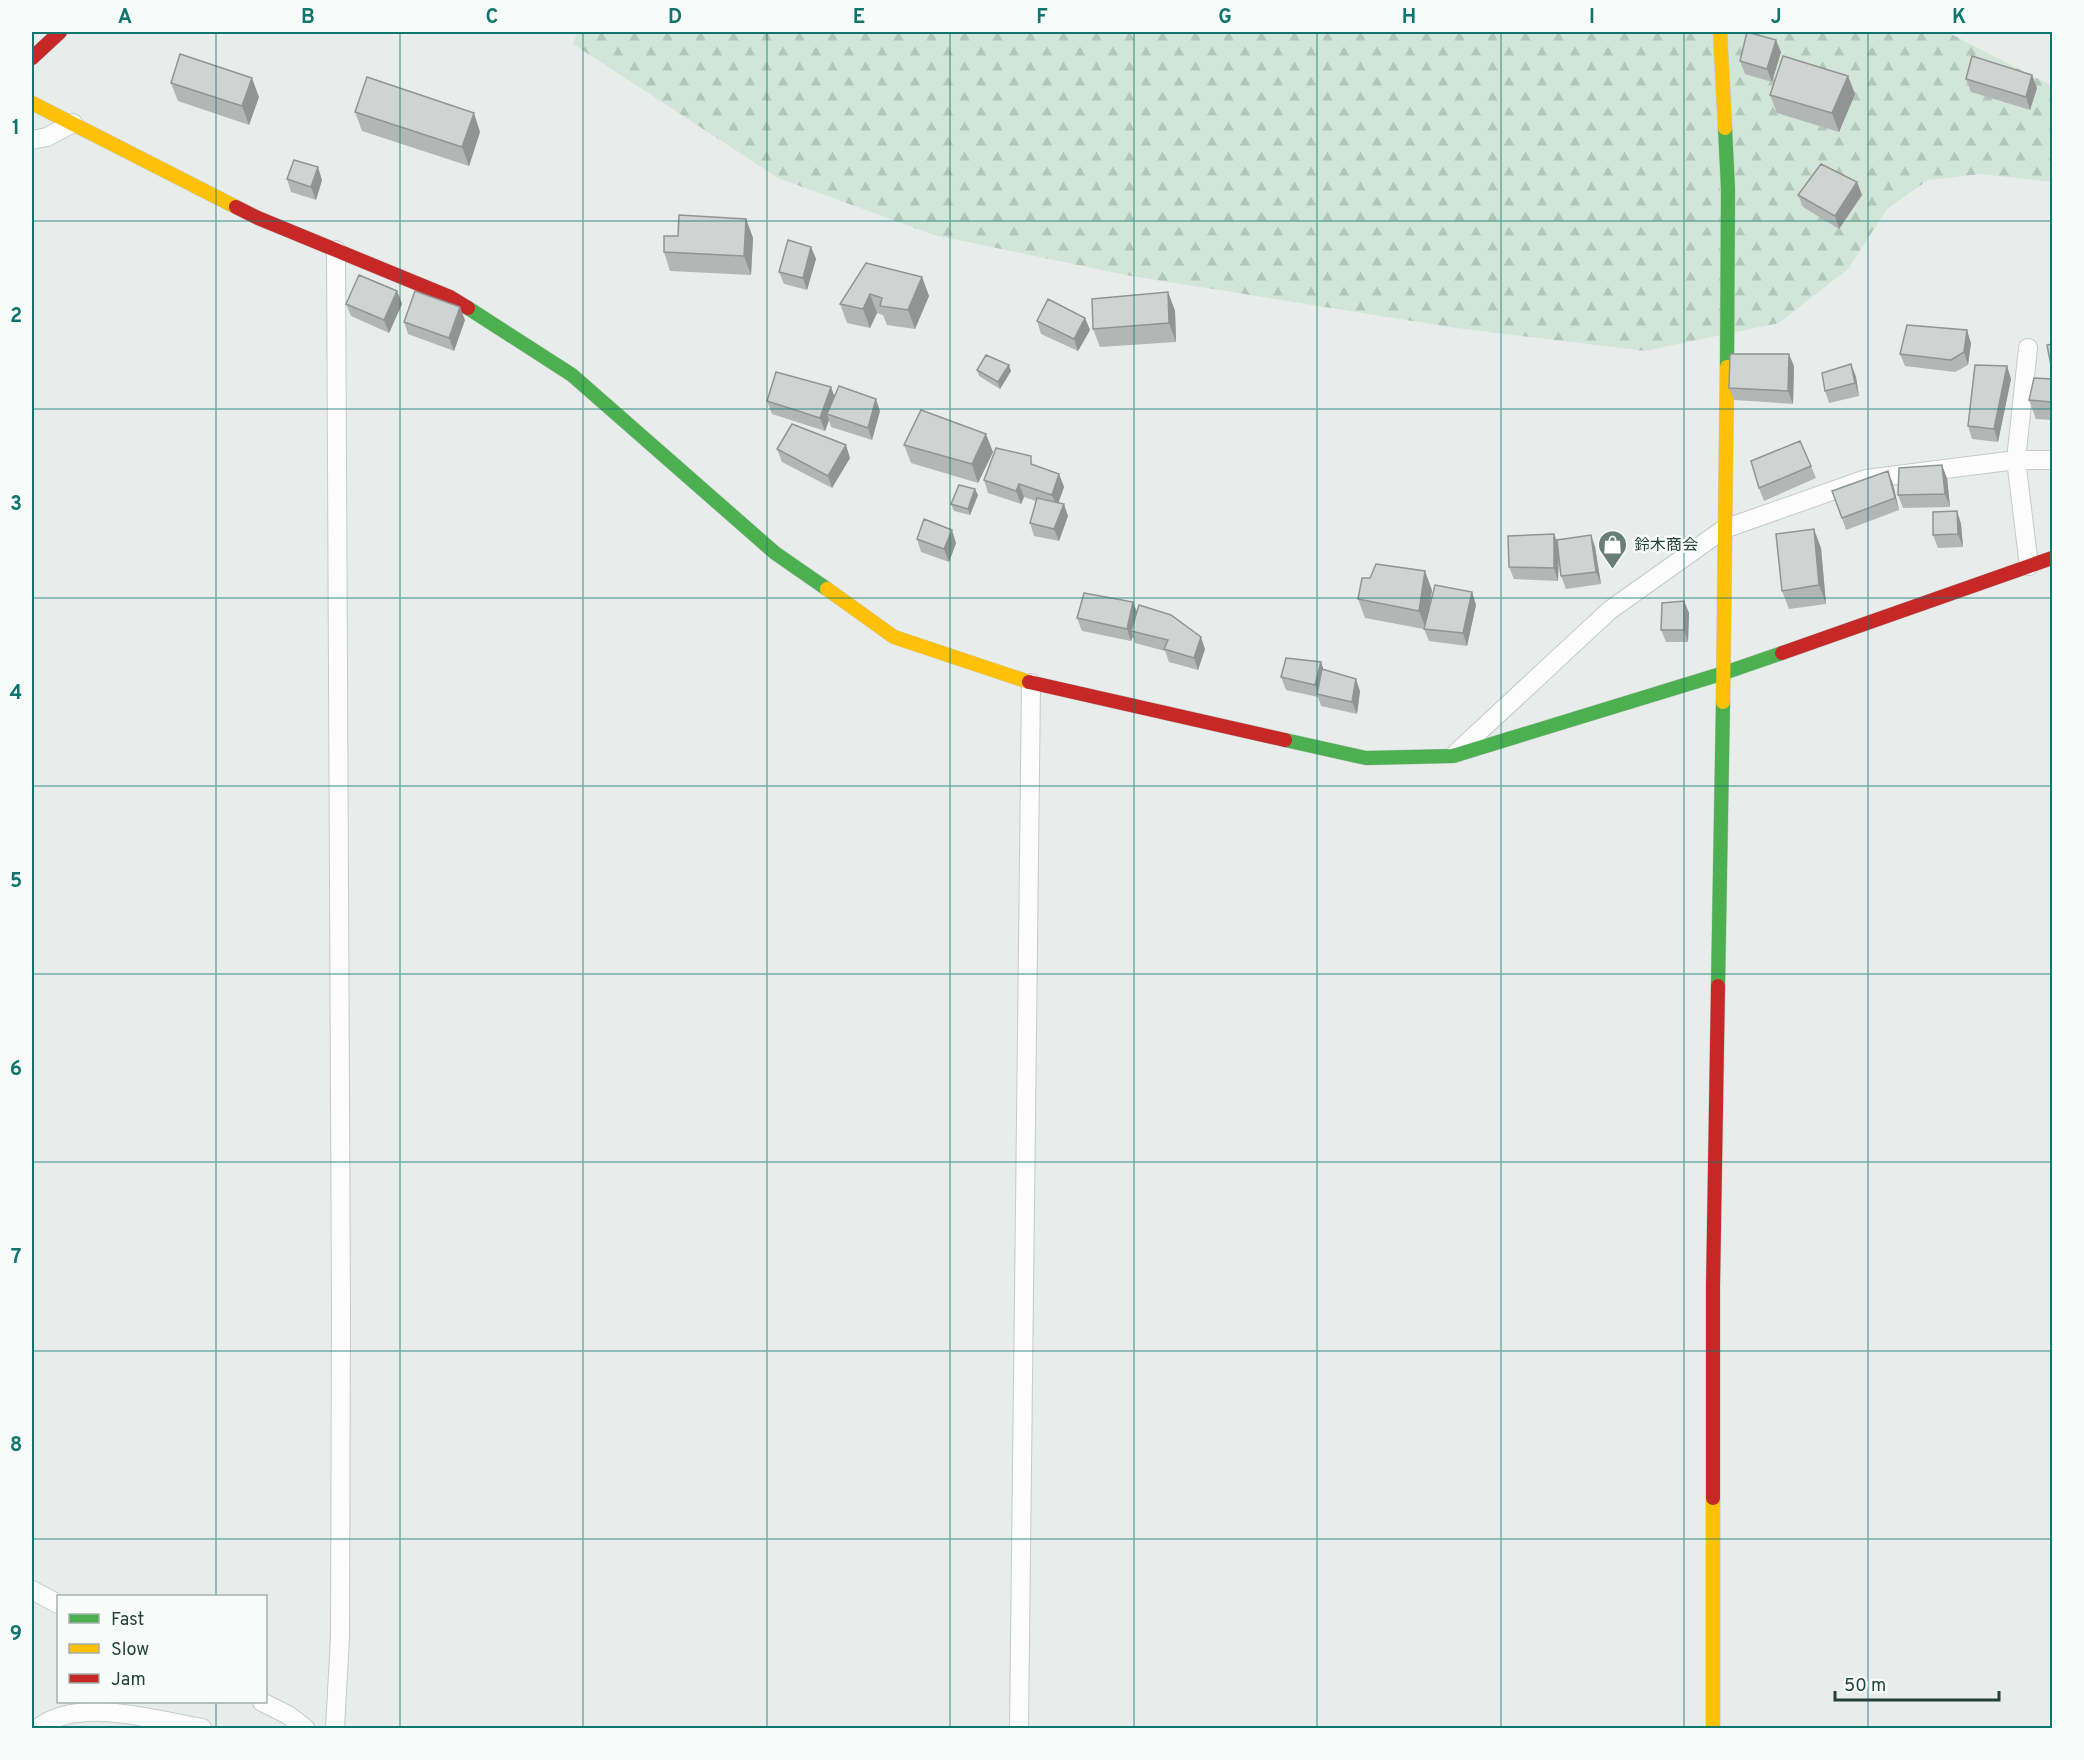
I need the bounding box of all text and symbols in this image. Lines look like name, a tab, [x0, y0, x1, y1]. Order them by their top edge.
text: A	[118, 5, 132, 31]
text: B	[301, 5, 315, 31]
text: C	[486, 5, 498, 31]
text: D	[668, 5, 682, 31]
text: E	[853, 5, 865, 31]
text: F	[1036, 5, 1048, 31]
text: G	[1218, 5, 1232, 31]
text: H	[1402, 5, 1416, 31]
text: I	[1589, 5, 1595, 31]
text: J	[1770, 5, 1782, 31]
text: K	[1952, 5, 1966, 31]
text: 1	[12, 116, 20, 142]
text: 2	[10, 304, 22, 330]
text: 3	[10, 492, 22, 518]
shop icon: 鈴木商会	[1597, 528, 1629, 570]
place label: 鈴木商会	[1634, 536, 1698, 556]
text: 4	[10, 681, 22, 707]
text: 5	[10, 869, 22, 895]
text: 6	[10, 1057, 22, 1083]
text: 7	[11, 1245, 21, 1271]
text: 8	[10, 1433, 22, 1459]
legend	[57, 1595, 267, 1703]
text: Fast	[111, 1609, 144, 1632]
text: 9	[10, 1622, 22, 1648]
text: Slow	[111, 1639, 149, 1662]
scale bar	[1835, 1664, 1998, 1702]
text: Jam	[111, 1669, 146, 1692]
text: 50 m	[1844, 1675, 1886, 1698]

